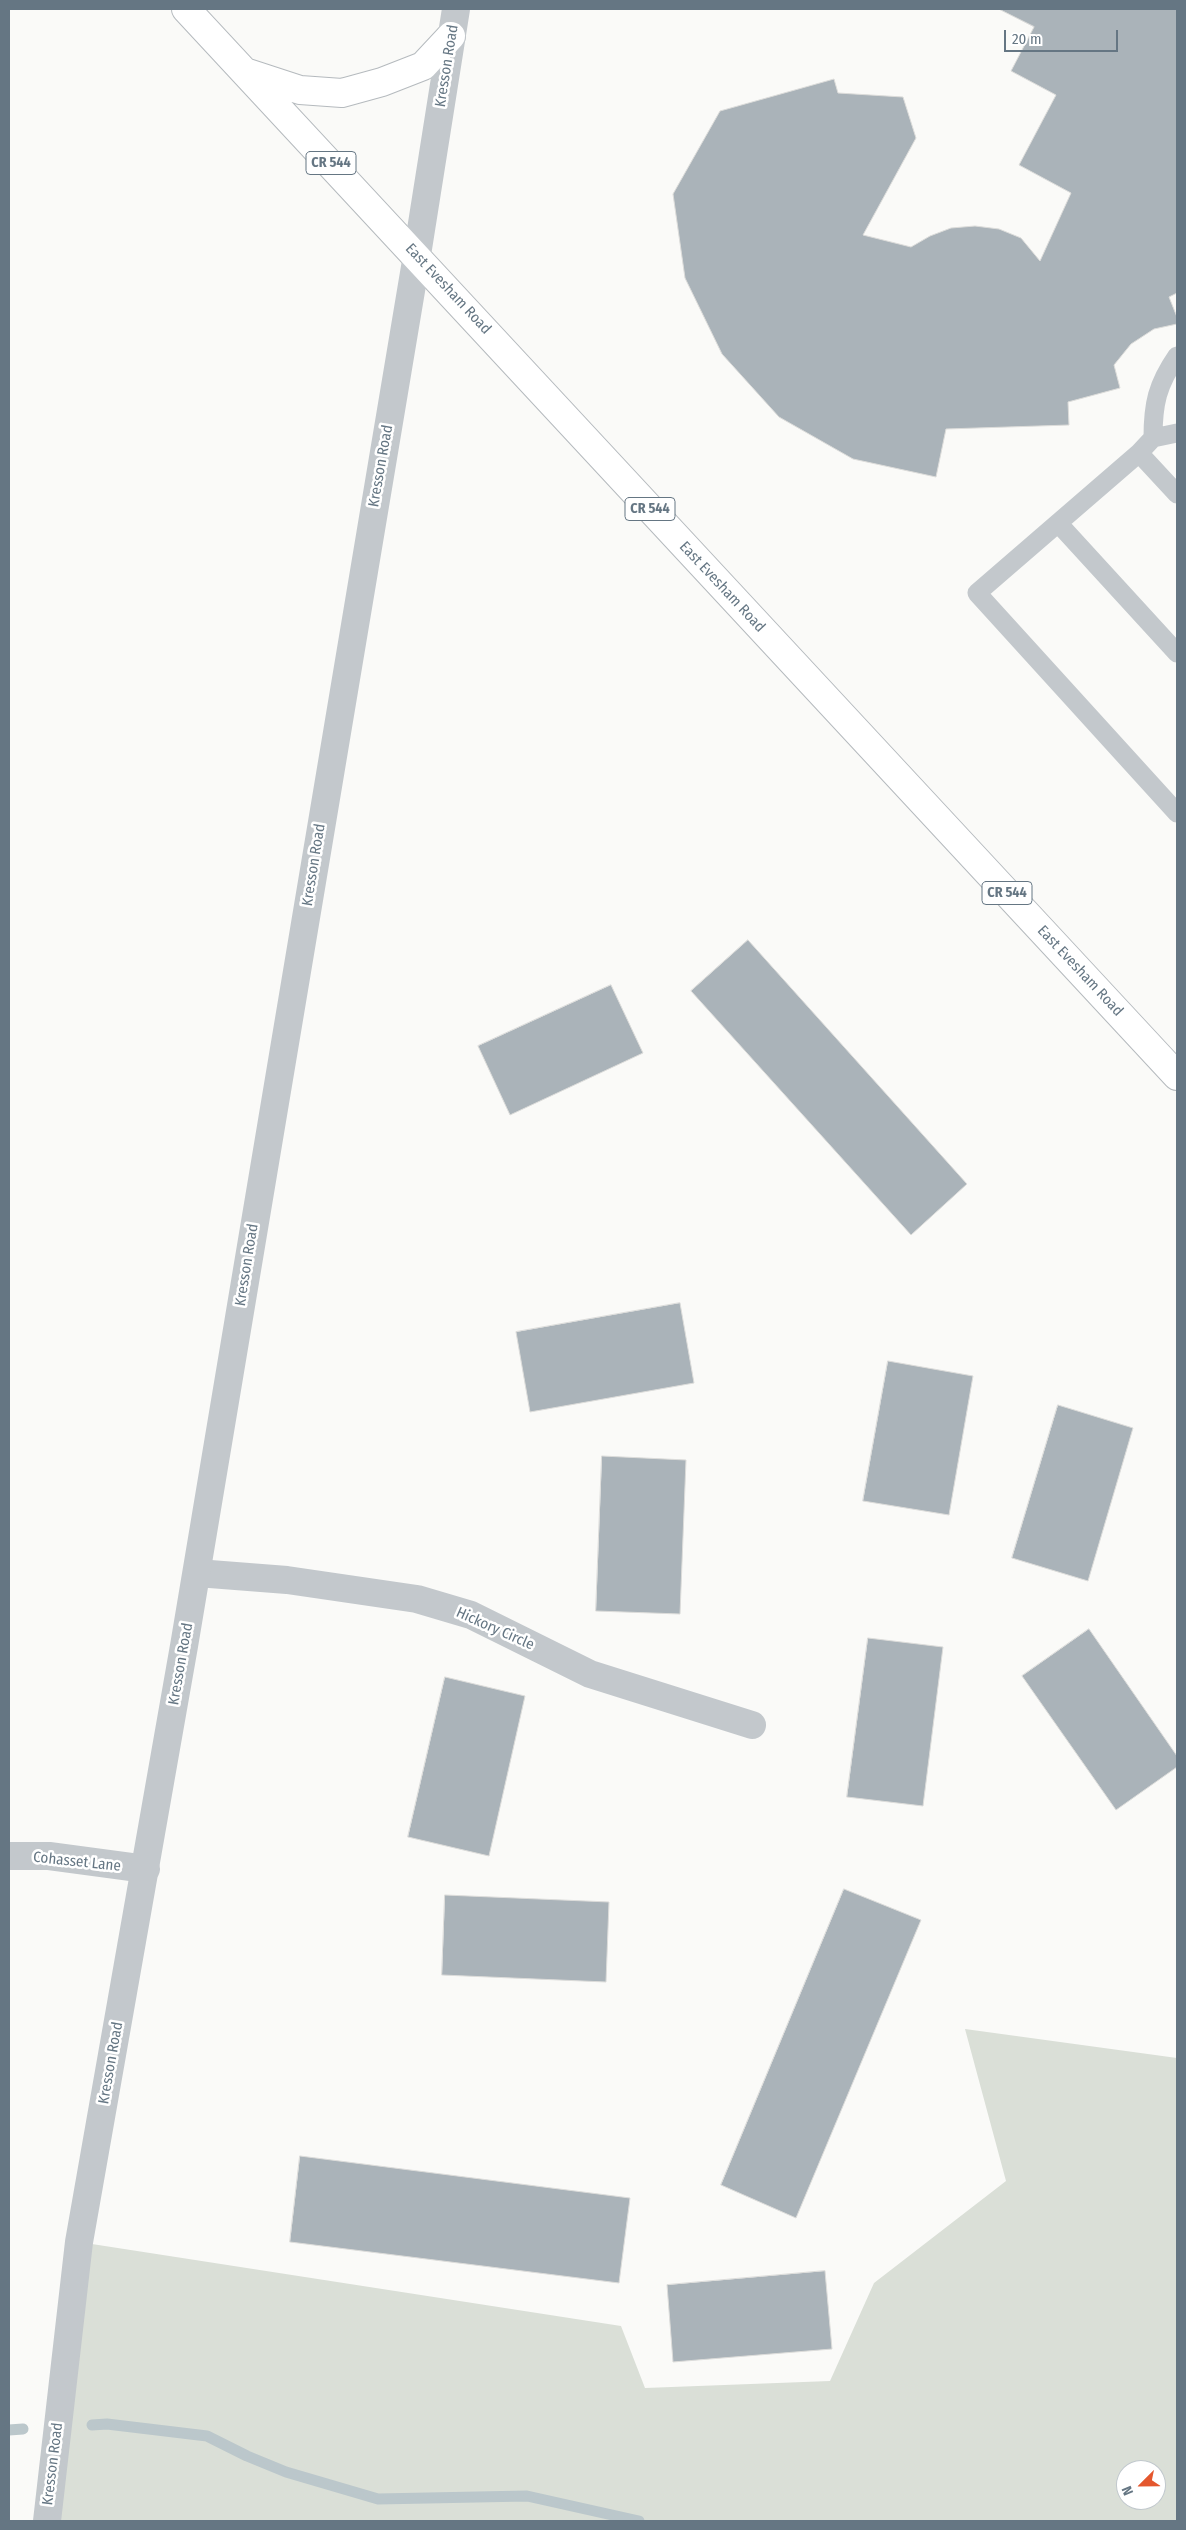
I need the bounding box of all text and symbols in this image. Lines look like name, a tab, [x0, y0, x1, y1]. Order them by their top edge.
scale bar	[1006, 20, 1120, 52]
street label: Kresson Road	[432, 23, 462, 109]
text: 20 m	[1012, 30, 1042, 48]
road number: CR 544	[306, 152, 356, 174]
street label: East Evesham Road	[401, 240, 495, 338]
street label: Kresson Road	[365, 423, 397, 509]
road number: CR 544	[625, 498, 675, 520]
street label: East Evesham Road	[675, 538, 769, 636]
street label: Kresson Road	[299, 822, 329, 908]
road number: CR 544	[982, 881, 1032, 904]
street label: East Evesham Road	[1033, 922, 1127, 1020]
street label: Kresson Road	[232, 1222, 262, 1308]
street label: Hickory Circle	[453, 1604, 537, 1654]
street label: Kresson Road	[165, 1621, 197, 1707]
street label: Cohasset Lane	[32, 1848, 122, 1876]
street label: Kresson Road	[95, 2020, 127, 2106]
street label: Kresson Road	[39, 2422, 67, 2506]
north arrow	[1116, 2460, 1166, 2510]
text: N	[1118, 2483, 1137, 2498]

